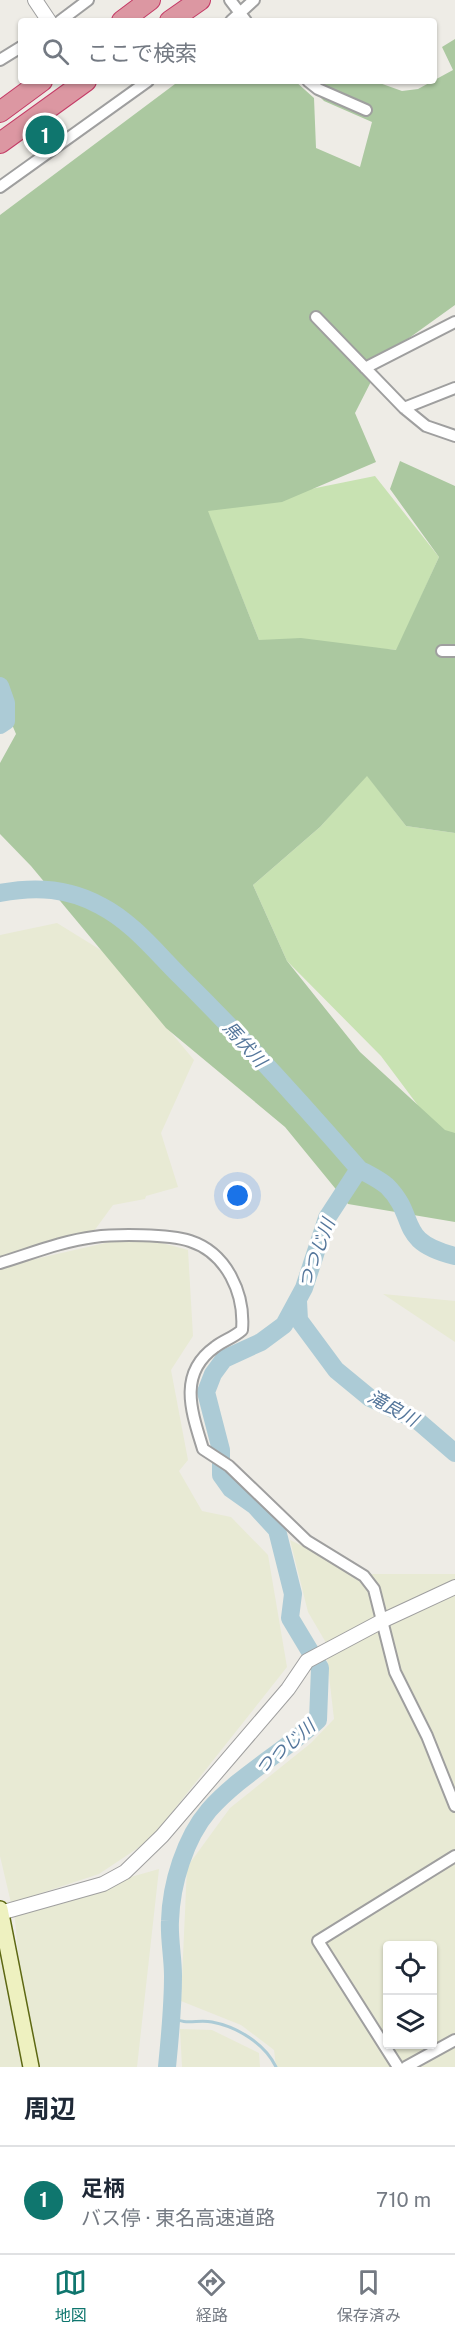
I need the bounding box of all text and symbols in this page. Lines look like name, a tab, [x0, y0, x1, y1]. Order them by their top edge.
search box	[18, 18, 437, 84]
icon: search	[39, 35, 72, 68]
text: ここで検索	[87, 40, 197, 66]
pin: 1	[26, 112, 64, 158]
water label: 馬伏川	[219, 1017, 272, 1073]
your location	[223, 1181, 252, 1210]
water label: つつじ川	[293, 1214, 339, 1290]
water label: 滝良川	[364, 1386, 423, 1431]
water label: つつじ川	[251, 1714, 321, 1779]
map controls	[383, 1941, 437, 2049]
button: locate	[383, 1941, 437, 1995]
button: layers	[383, 1995, 437, 2049]
text: 周辺	[24, 2093, 76, 2124]
text: 足柄	[81, 2175, 125, 2201]
text: 1	[39, 2188, 48, 2212]
text: 710 m	[376, 2188, 431, 2212]
text: バス停 · 東名高速道路	[81, 2206, 275, 2230]
tab: 地図	[54, 2266, 87, 2326]
tab: 経路	[195, 2266, 228, 2326]
tab: 保存済み	[337, 2266, 401, 2326]

